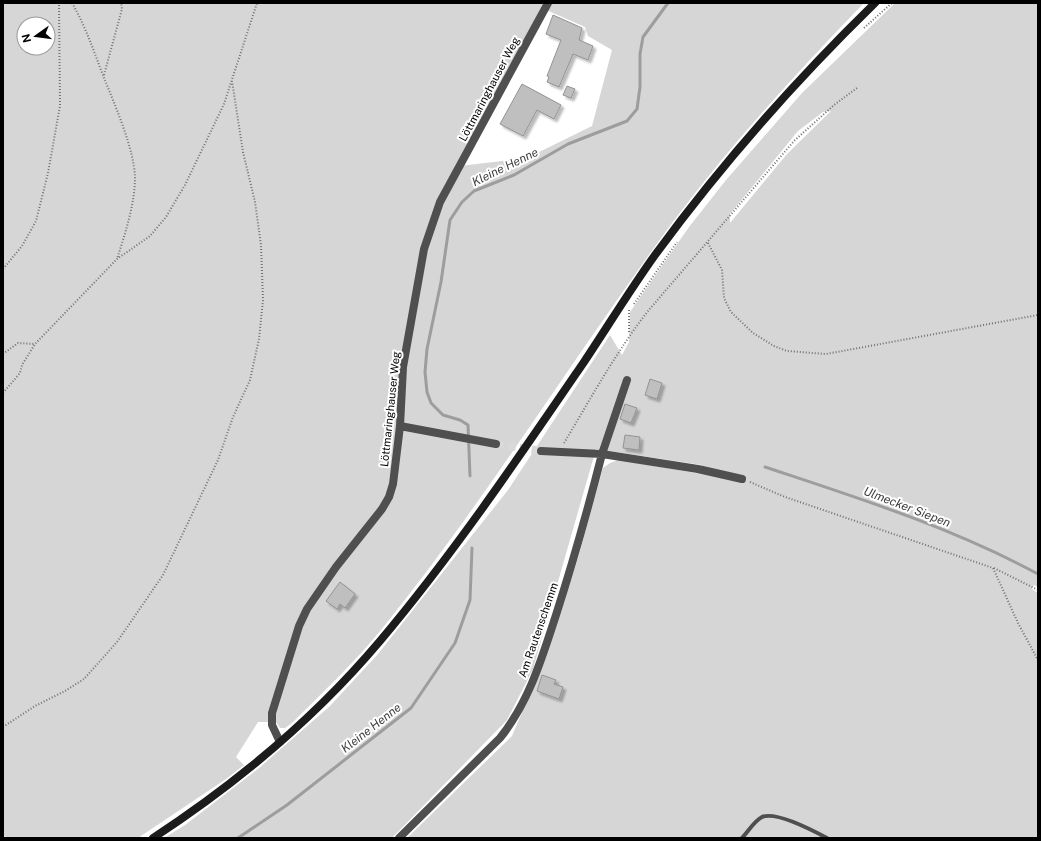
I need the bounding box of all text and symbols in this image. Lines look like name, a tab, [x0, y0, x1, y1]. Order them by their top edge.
north arrow	[16, 16, 56, 56]
text: N	[19, 33, 33, 44]
street label: Löttmaringhauser Weg	[456, 35, 522, 143]
water label: Kleine Henne	[470, 145, 541, 189]
street label: Löttmaringhauser Weg	[378, 350, 402, 467]
water label: Ulmecker Siepen	[862, 484, 953, 530]
street label: Am Rautenschemm	[516, 581, 560, 679]
water label: Kleine Henne	[338, 700, 404, 756]

